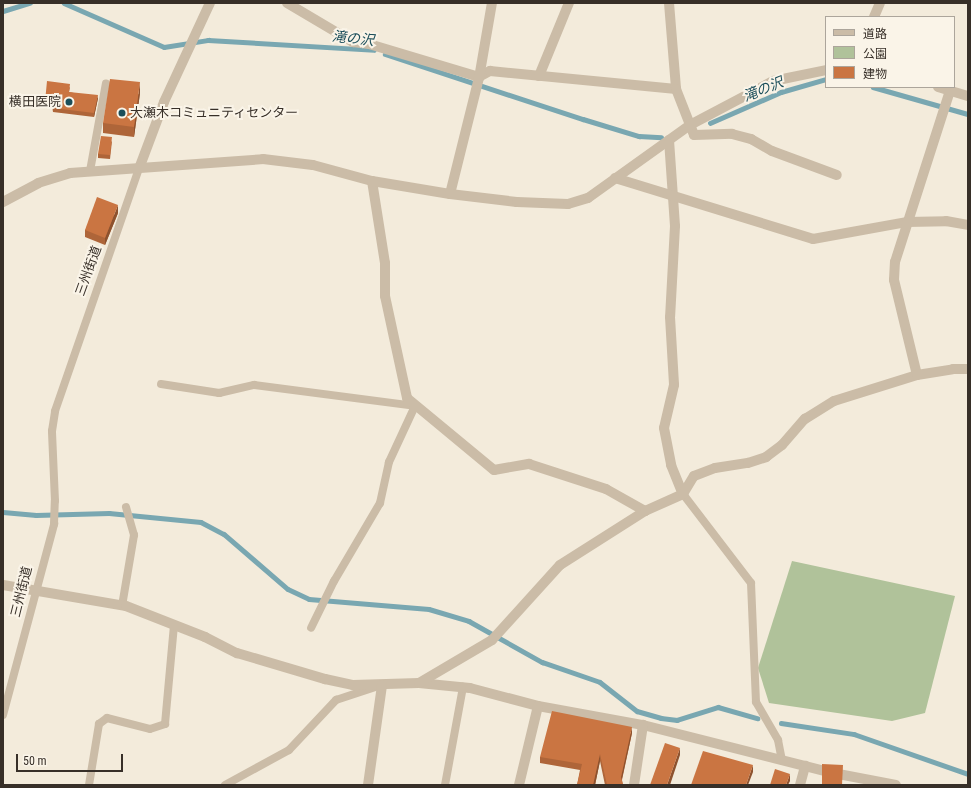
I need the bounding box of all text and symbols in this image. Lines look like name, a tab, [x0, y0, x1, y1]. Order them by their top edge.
legend	[825, 16, 955, 88]
water label: 滝の沢	[331, 27, 375, 49]
text: 道路	[863, 27, 887, 41]
text: 公園	[863, 47, 887, 61]
text: 建物	[863, 67, 887, 81]
water label: 滝の沢	[740, 73, 786, 105]
place label: 横田医院	[9, 94, 61, 110]
marker: 横田医院	[64, 97, 74, 107]
place label: 大瀬木コミュニティセンター	[130, 105, 299, 121]
marker: 大瀬木コミュニティセンター	[117, 108, 127, 118]
street label: 三州街道	[73, 244, 105, 298]
street label: 三州街道	[8, 565, 36, 619]
scale bar	[18, 746, 125, 772]
text: 50 m	[23, 754, 47, 768]

